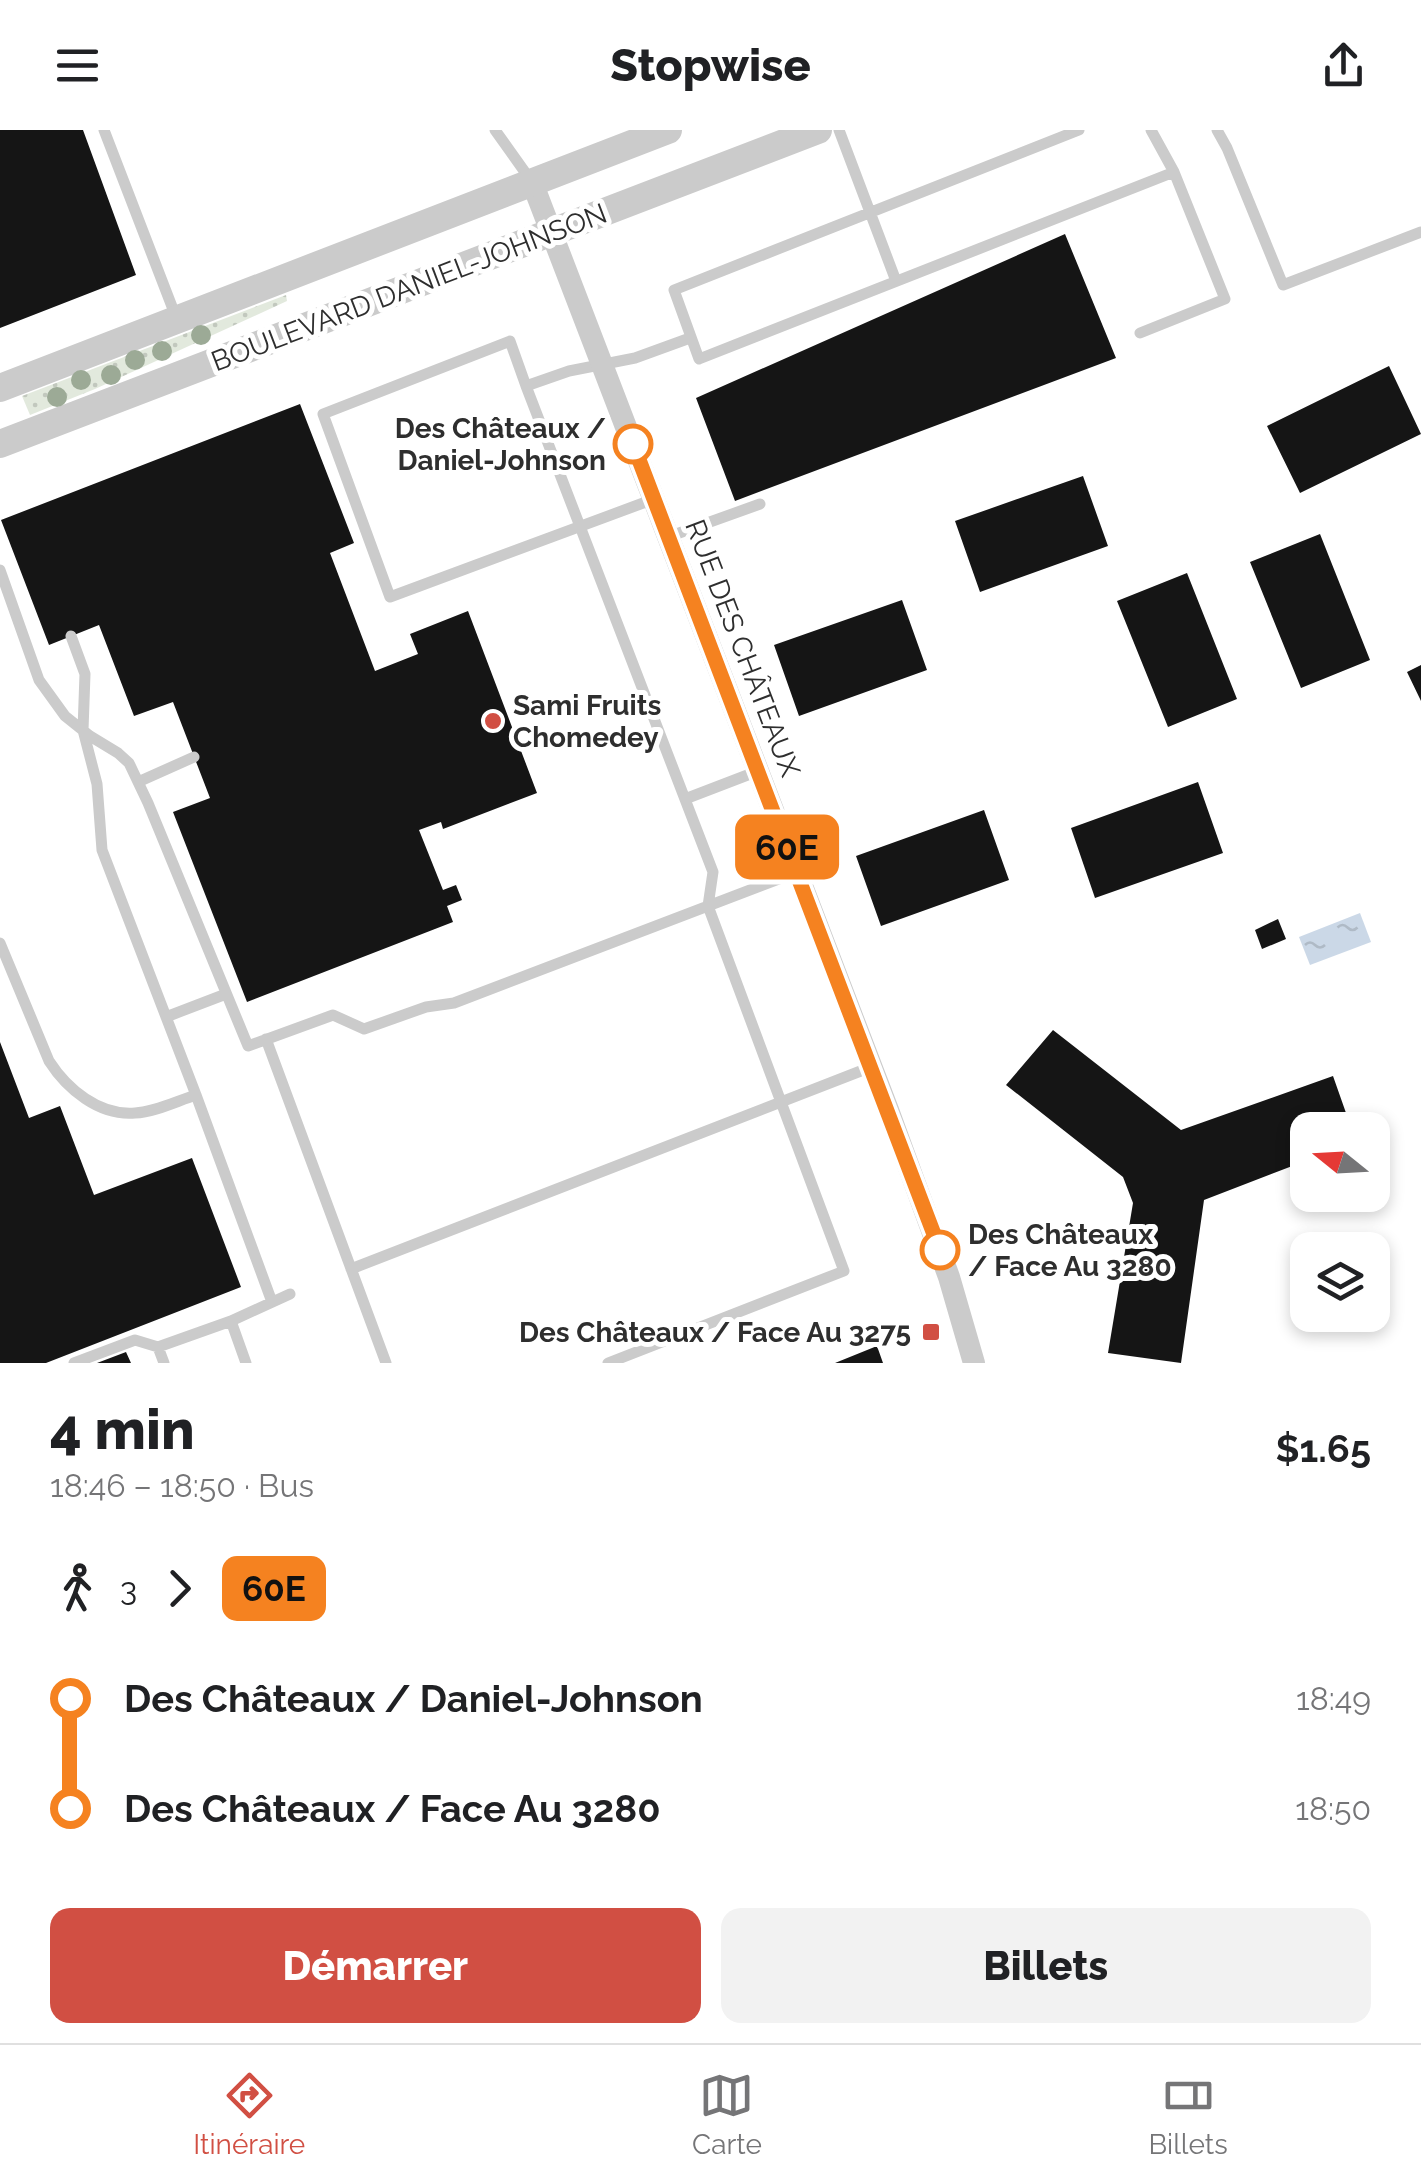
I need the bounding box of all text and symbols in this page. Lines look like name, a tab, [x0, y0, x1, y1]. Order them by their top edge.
icon: menu	[50, 38, 105, 93]
icon: share	[1316, 38, 1371, 93]
text: Stopwise	[610, 39, 811, 92]
street label: BOULEVARD DANIEL-JOHNSON	[207, 197, 612, 378]
place label: Des Châteaux / Daniel-Johnson	[395, 412, 606, 477]
marker: Des Châteaux / Daniel-Johnson	[614, 425, 652, 463]
street label: RUE DES CHÂTEAUX	[678, 515, 807, 782]
place label: Sami Fruits Chomedey	[513, 689, 661, 754]
marker: Sami Fruits Chomedey	[482, 710, 504, 732]
line badge: 60E	[730, 814, 844, 880]
text: 60E	[755, 827, 819, 868]
north arrow	[1290, 1112, 1390, 1212]
map controls	[1290, 1112, 1390, 1332]
place label: Des Châteaux / Face Au 3280	[968, 1218, 1172, 1283]
marker: Des Châteaux / Face Au 3280	[921, 1231, 959, 1269]
button: layers	[1290, 1232, 1390, 1332]
place label: Des Châteaux / Face Au 3275	[519, 1316, 911, 1349]
marker: Des Châteaux / Face Au 3275	[920, 1321, 942, 1343]
text: 4 min	[50, 1397, 195, 1462]
text: $1.65	[1275, 1426, 1371, 1471]
text: 18:46 – 18:50 · Bus	[50, 1467, 314, 1504]
icon: walk	[50, 1561, 105, 1616]
icon: forward	[152, 1561, 207, 1616]
text: 60E	[242, 1568, 306, 1609]
text: 3	[120, 1570, 137, 1607]
text: Des Châteaux / Daniel-Johnson	[124, 1676, 703, 1721]
text: 18:49	[1296, 1680, 1371, 1717]
text: Des Châteaux / Face Au 3280	[124, 1786, 660, 1831]
text: 18:50	[1295, 1790, 1371, 1827]
button: Démarrer	[50, 1908, 701, 2023]
button: Billets	[721, 1908, 1371, 2023]
tab: Itinéraire	[193, 2068, 305, 2161]
tab: Carte	[692, 2068, 762, 2161]
tab: Billets	[1148, 2068, 1228, 2161]

